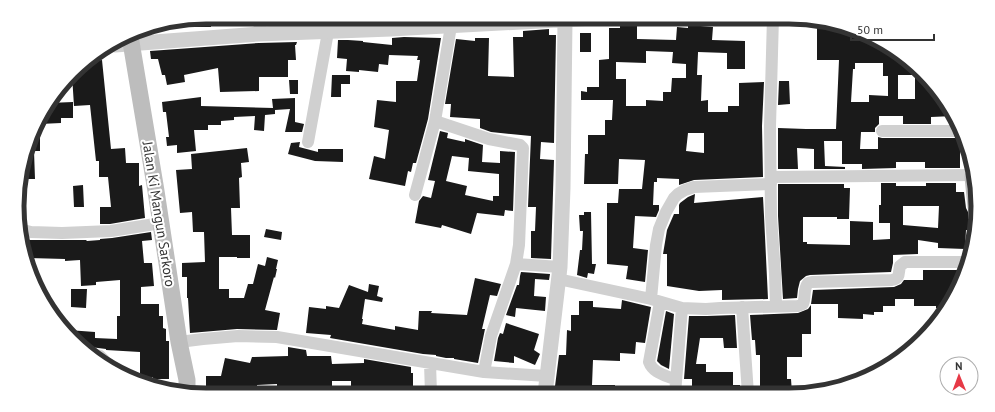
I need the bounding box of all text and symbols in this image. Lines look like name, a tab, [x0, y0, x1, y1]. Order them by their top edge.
scale bar	[851, 16, 934, 42]
text: 50 m	[857, 22, 883, 37]
street label: Jalan Ki Mangun Sarkoro	[138, 139, 179, 288]
north arrow	[939, 356, 979, 396]
text: N	[955, 359, 963, 373]

